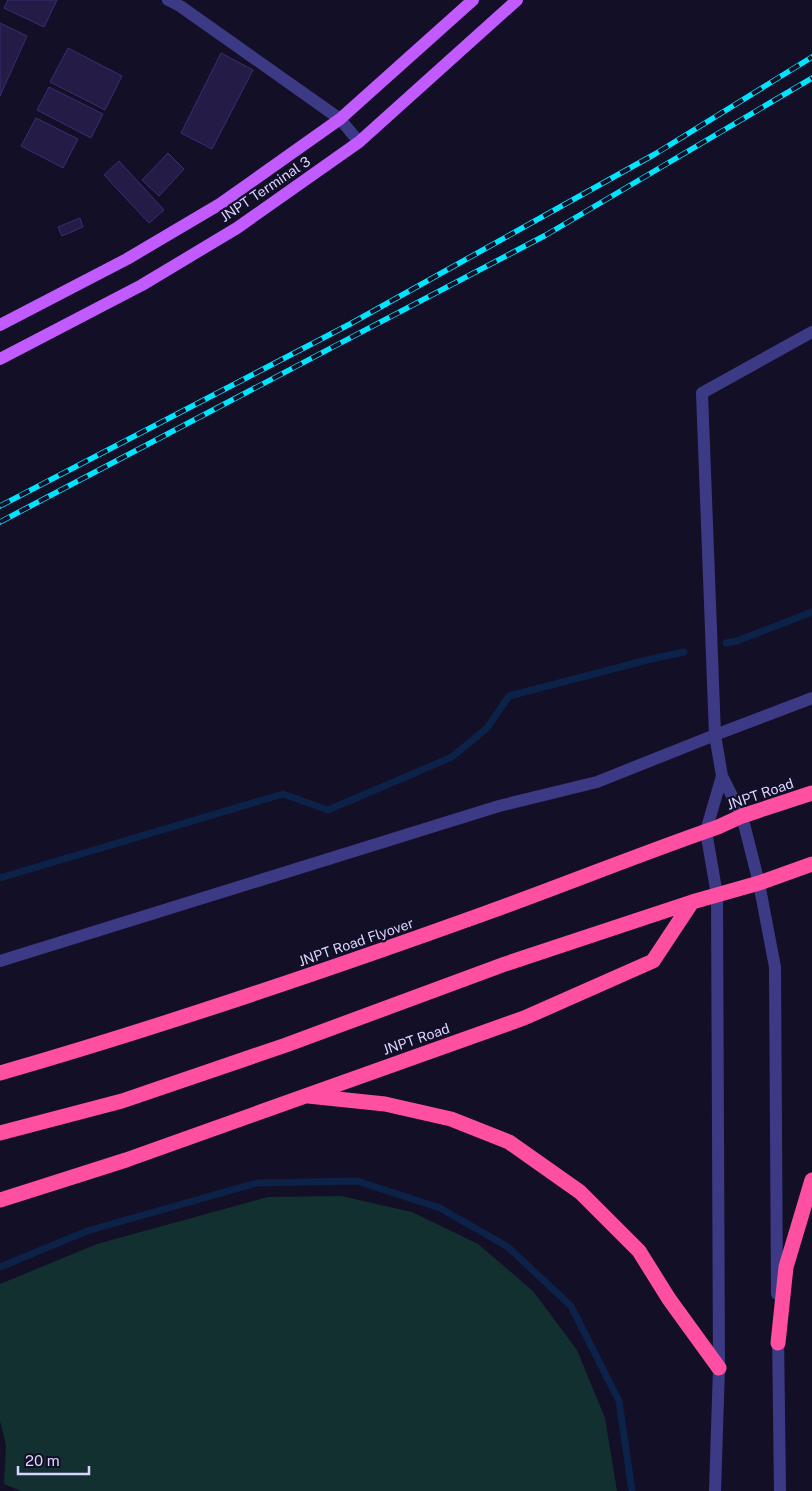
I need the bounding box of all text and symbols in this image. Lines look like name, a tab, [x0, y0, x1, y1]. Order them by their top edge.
street label: JNPT Terminal 3	[217, 153, 313, 225]
street label: JNPT Road	[724, 775, 796, 813]
street label: JNPT Road Flyover	[296, 915, 416, 969]
street label: JNPT Road	[380, 1020, 452, 1058]
scale bar	[18, 1444, 89, 1476]
text: 20 m	[25, 1452, 60, 1469]

